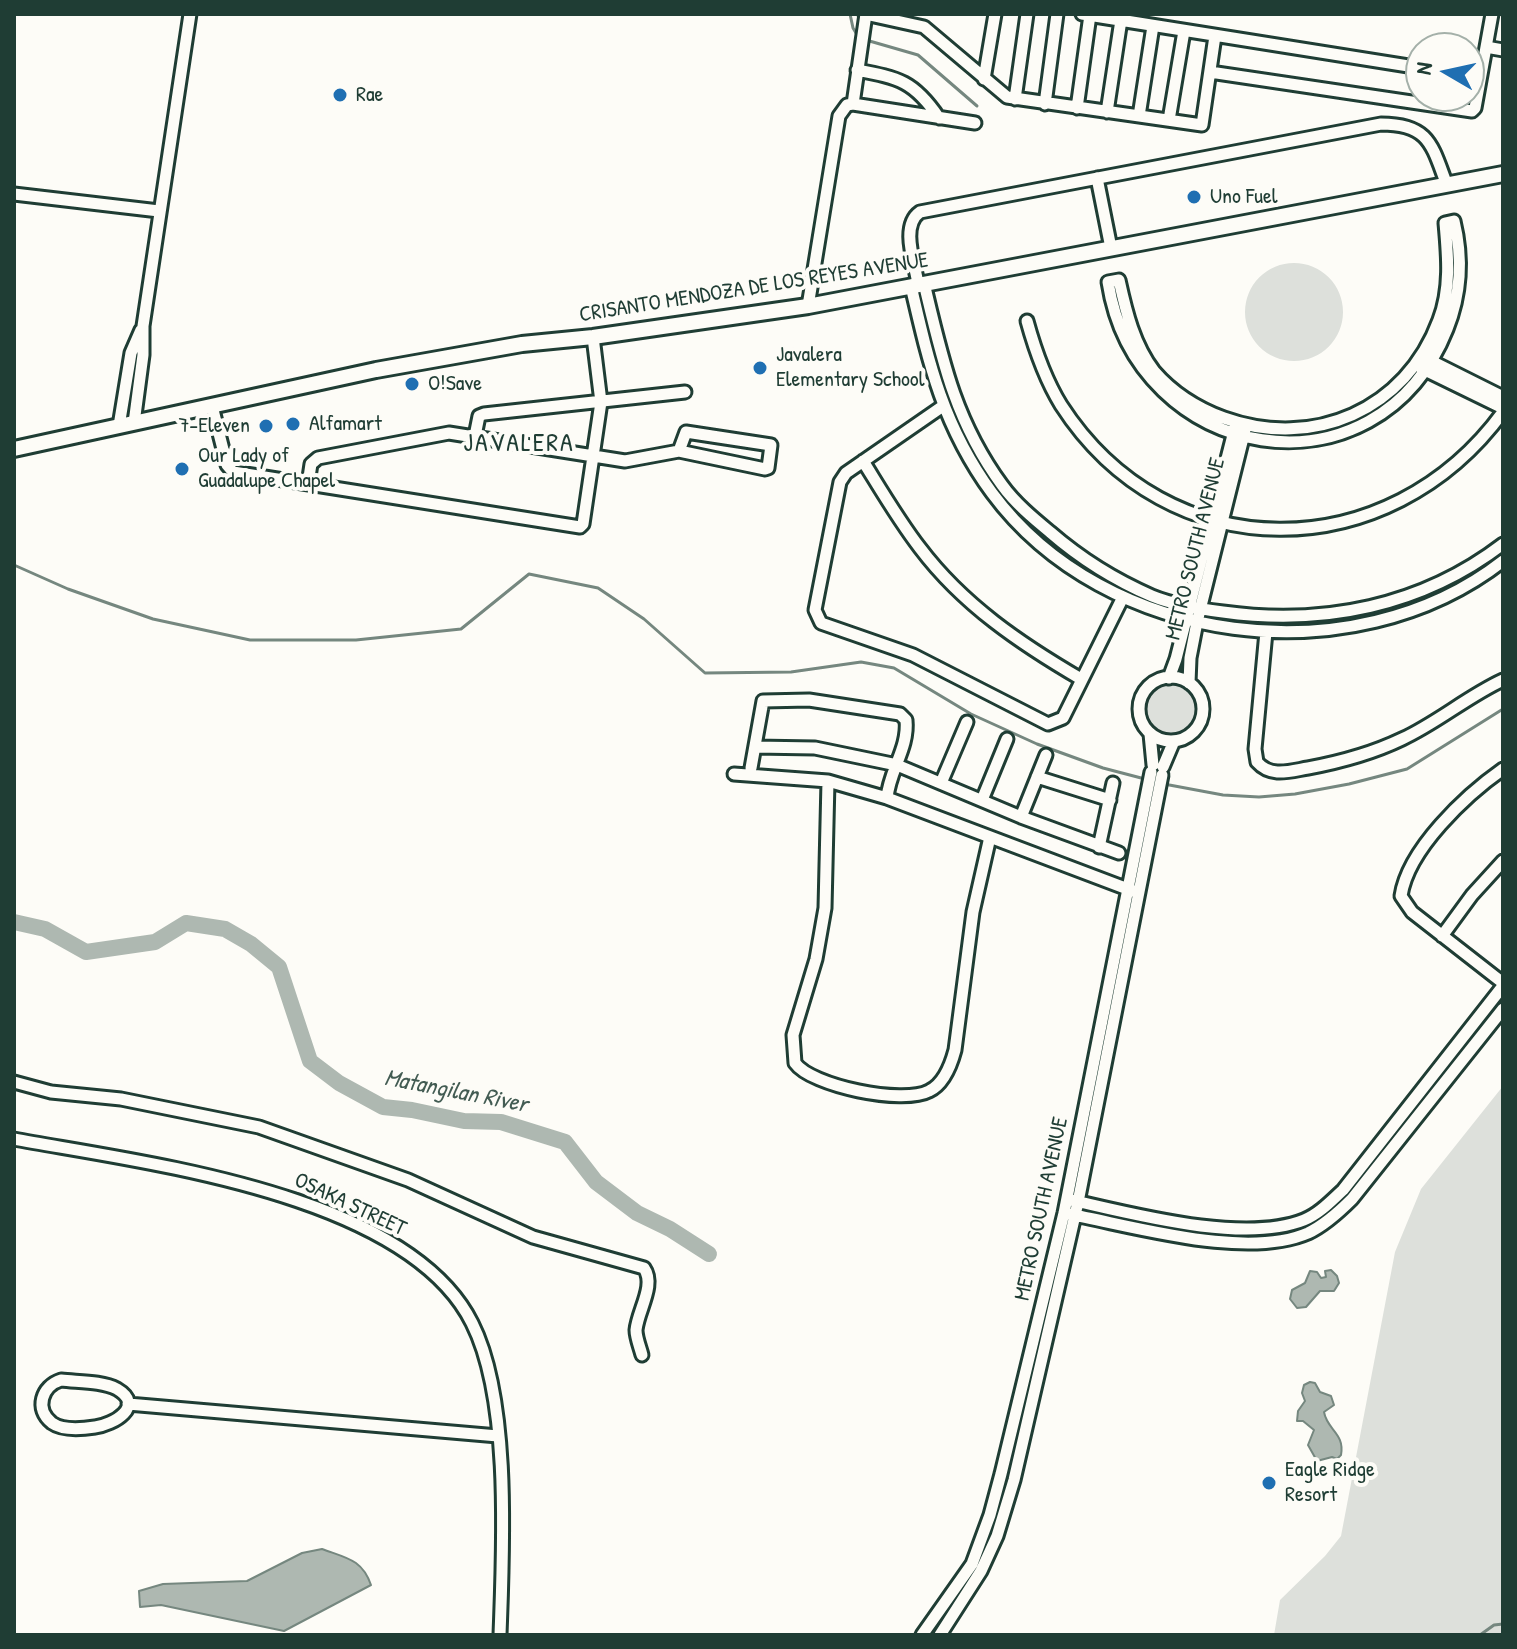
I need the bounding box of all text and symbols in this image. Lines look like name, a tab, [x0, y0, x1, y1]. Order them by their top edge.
north arrow	[1405, 32, 1485, 112]
text: N	[1408, 60, 1439, 77]
place label: Rae	[356, 82, 383, 108]
marker: Rae	[331, 86, 349, 104]
place label: Uno Fuel	[1210, 184, 1278, 210]
marker: Uno Fuel	[1185, 188, 1203, 206]
street label: CRISANTO MENDOZA DE LOS REYES AVENUE	[578, 247, 930, 329]
place label: Javalera Elementary School	[776, 342, 924, 394]
marker: Javalera Elementary School	[751, 359, 769, 377]
place label: O!Save	[428, 371, 482, 397]
marker: O!Save	[403, 375, 421, 393]
place label: Alfamart	[309, 411, 382, 437]
place label: 7-Eleven	[178, 413, 250, 439]
marker: Alfamart	[284, 415, 302, 433]
marker: 7-Eleven	[257, 417, 275, 435]
district label: JAVALERA	[463, 428, 575, 460]
place label: Our Lady of Guadalupe Chapel	[198, 443, 335, 494]
street label: METRO SOUTH AVENUE	[1161, 455, 1231, 643]
marker: Our Lady of Guadalupe Chapel	[173, 460, 191, 478]
water label: Matangilan River	[382, 1064, 530, 1120]
street label: METRO SOUTH AVENUE	[1010, 1115, 1074, 1303]
street label: OSAKA STREET	[290, 1168, 410, 1242]
place label: Eagle Ridge Resort	[1285, 1457, 1375, 1508]
marker: Eagle Ridge Resort	[1260, 1474, 1278, 1492]

